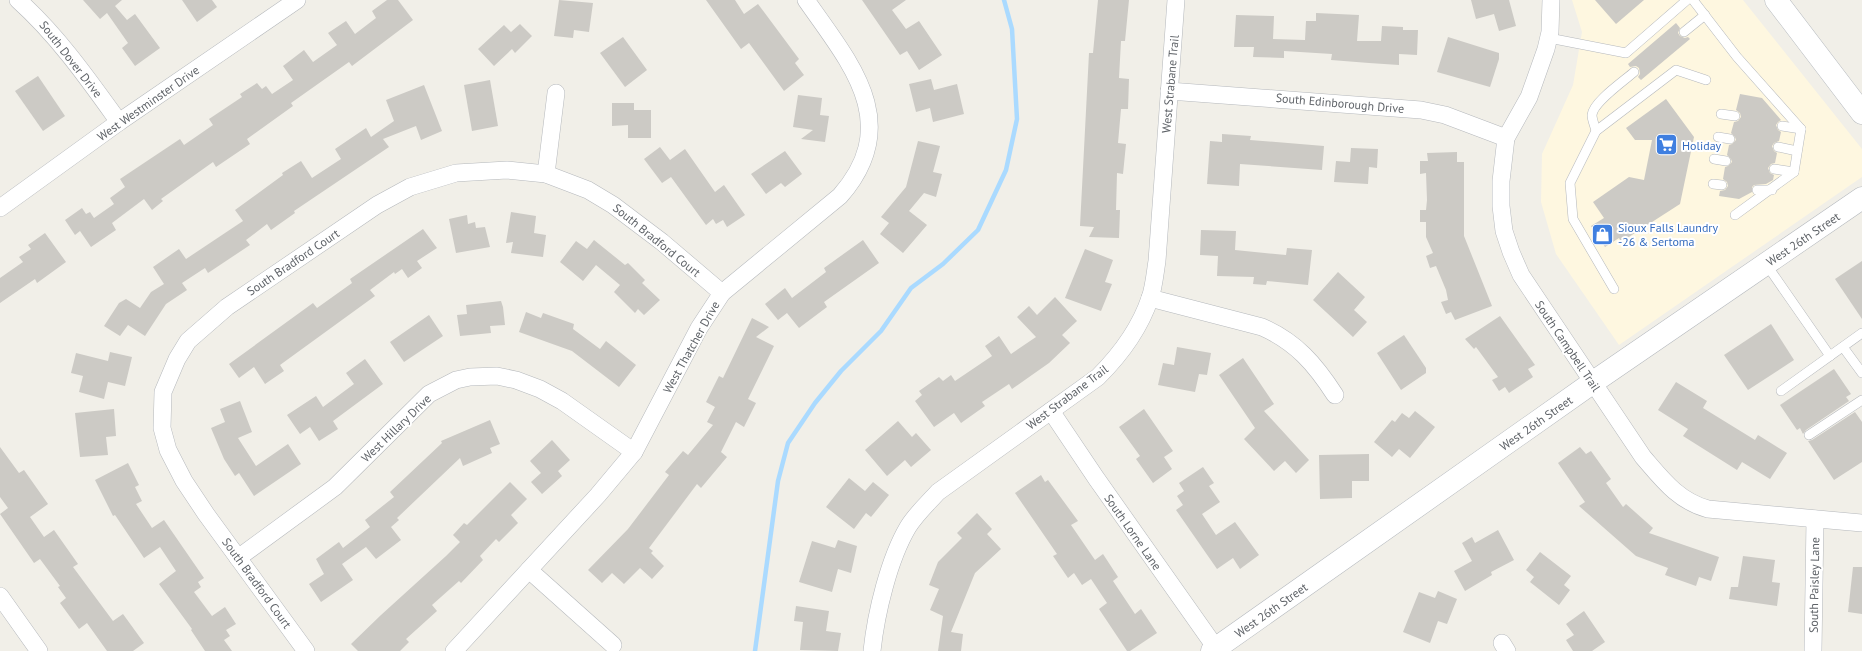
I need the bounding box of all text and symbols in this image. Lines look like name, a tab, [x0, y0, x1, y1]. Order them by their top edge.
street label: South Dover Drive	[36, 18, 106, 100]
street label: West Strabane Trail	[1158, 34, 1182, 134]
street label: West Westminster Drive	[94, 62, 202, 144]
street label: South Edinborough Drive	[1275, 90, 1405, 116]
supermarket icon: Holiday	[1654, 132, 1680, 158]
place label: Holiday	[1682, 138, 1722, 153]
street label: South Bradford Court	[610, 200, 704, 280]
street label: West 26th Street	[1763, 209, 1843, 269]
place label: Sioux Falls Laundry -26 & Sertoma	[1618, 220, 1718, 249]
shop icon: Sioux Falls Laundry -26 & Sertoma	[1589, 221, 1615, 247]
street label: South Bradford Court	[244, 225, 342, 299]
street label: West Thatcher Drive	[660, 298, 722, 396]
street label: South Campbell Trail	[1532, 298, 1604, 395]
street label: West Strabane Trail	[1023, 361, 1111, 433]
street label: West Hillary Drive	[358, 391, 434, 465]
street label: West 26th Street	[1497, 392, 1575, 454]
street label: South Lorne Lane	[1101, 491, 1165, 573]
street label: South Bradford Court	[219, 535, 295, 631]
street label: South Paisley Lane	[1806, 537, 1822, 633]
street label: West 26th Street	[1232, 579, 1310, 641]

